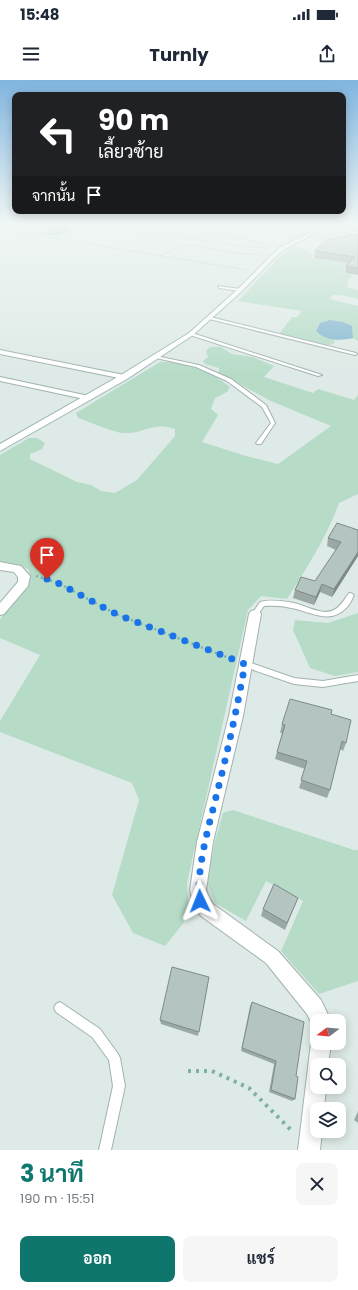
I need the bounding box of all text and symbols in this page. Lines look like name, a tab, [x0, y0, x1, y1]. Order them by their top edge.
text: 15:48	[20, 4, 60, 25]
text: Turnly	[149, 42, 209, 67]
icon: menu	[20, 43, 42, 65]
icon: share	[316, 43, 338, 65]
text: 90 m	[98, 101, 169, 140]
icon: left	[32, 108, 84, 160]
text: เลี้ยวซ้าย	[98, 139, 164, 164]
icon: arrive	[83, 184, 105, 206]
text: จากนั้น	[32, 185, 75, 206]
pin	[30, 538, 64, 579]
icon: arrive	[36, 544, 58, 566]
position arrow	[179, 880, 221, 922]
north arrow	[310, 1014, 346, 1050]
map controls	[310, 1014, 346, 1138]
button: search	[310, 1058, 346, 1094]
button: layers	[310, 1102, 346, 1138]
text: 3 นาที	[20, 1157, 84, 1190]
button: close	[296, 1163, 338, 1205]
text: 190 m · 15:51	[20, 1189, 95, 1208]
button: ออก	[20, 1236, 175, 1282]
button: แชร์	[183, 1236, 338, 1282]

